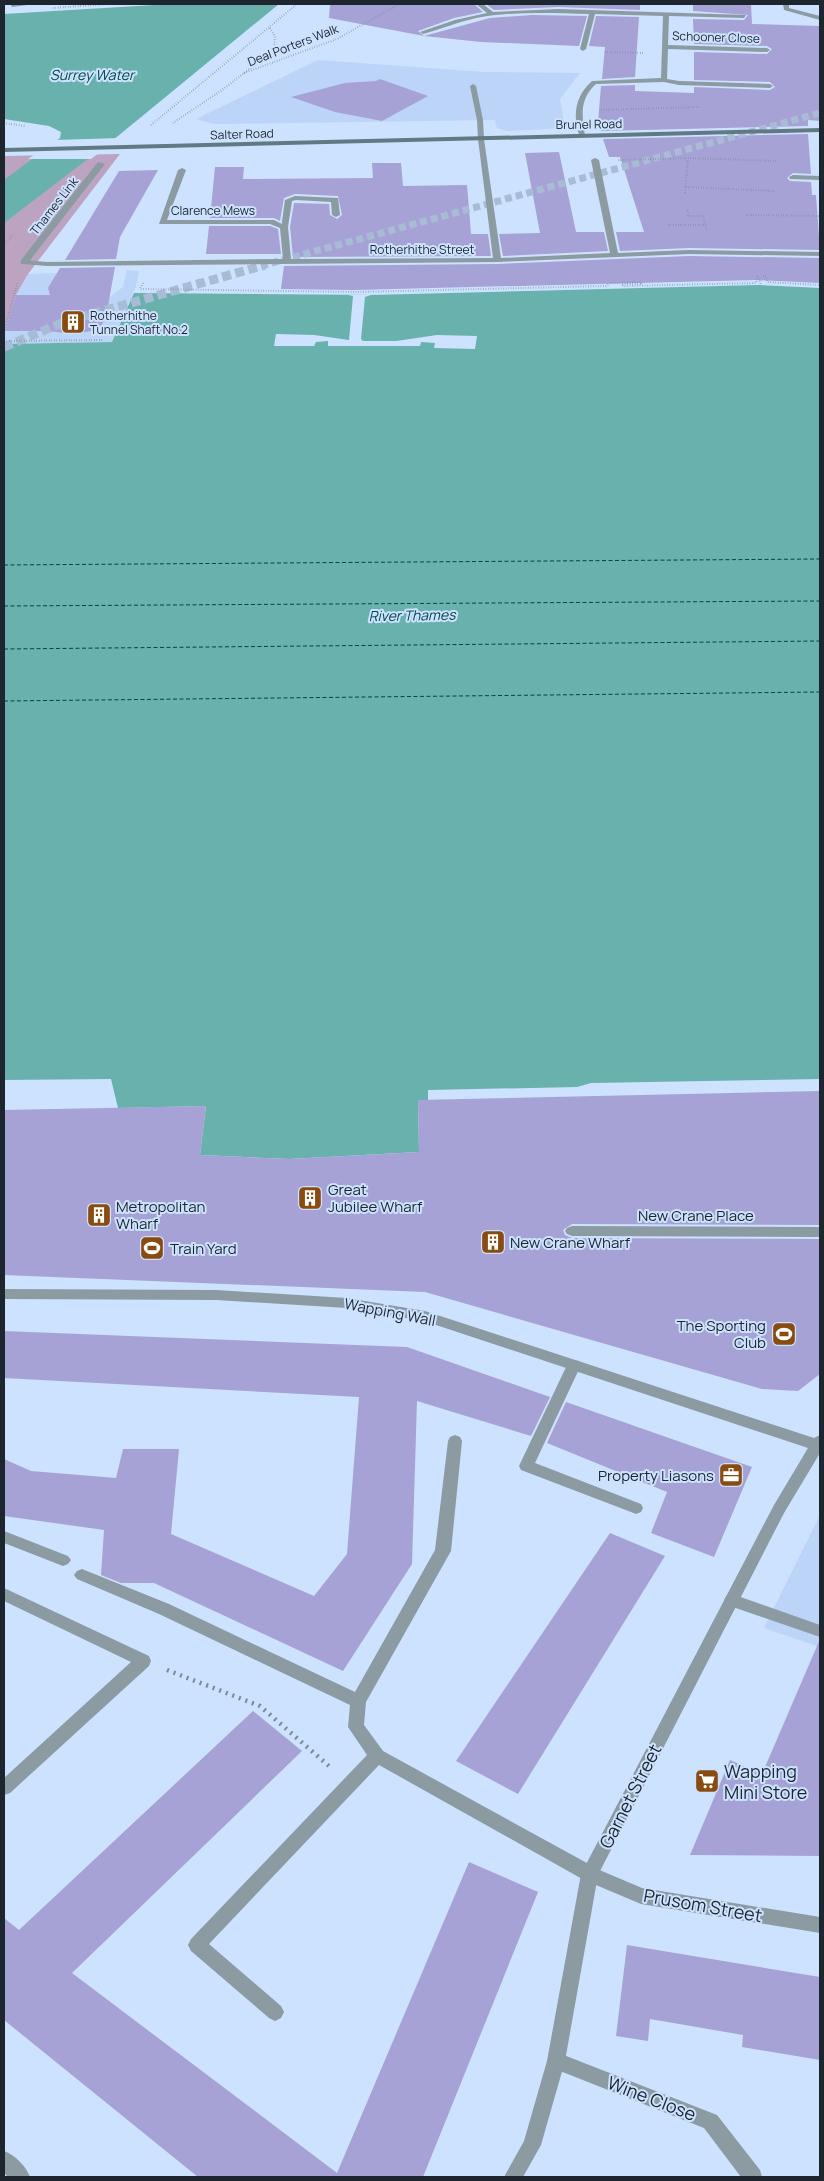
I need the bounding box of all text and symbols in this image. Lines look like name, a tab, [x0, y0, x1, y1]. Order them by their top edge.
street label: Deal Porters Walk	[245, 20, 342, 70]
street label: Schooner Close	[672, 27, 760, 47]
water label: Surrey Water	[50, 65, 136, 84]
street label: Brunel Road	[556, 115, 622, 133]
street label: Salter Road	[210, 124, 274, 144]
street label: Thames Link	[26, 173, 83, 238]
street label: Clarence Mews	[171, 202, 255, 219]
street label: Rotherhithe Street	[370, 241, 474, 258]
place label: Rotherhithe Tunnel Shaft No.2	[90, 307, 188, 338]
building icon: Rotherhithe Tunnel Shaft No.2	[60, 309, 86, 335]
water label: River Thames	[368, 605, 457, 625]
place label: Great Jubilee Wharf	[328, 1179, 423, 1217]
building icon: Great Jubilee Wharf	[297, 1185, 323, 1211]
place label: Metropolitan Wharf	[116, 1196, 206, 1234]
building icon: Metropolitan Wharf	[86, 1202, 112, 1228]
street label: New Crane Place	[638, 1205, 754, 1226]
building icon: New Crane Wharf	[480, 1229, 506, 1255]
place label: New Crane Wharf	[510, 1232, 631, 1253]
sports icon: Train Yard	[139, 1235, 165, 1261]
place label: Train Yard	[170, 1238, 237, 1259]
street label: Wapping Wall	[343, 1293, 437, 1331]
place label: The Sporting Club	[677, 1315, 766, 1353]
sports icon: The Sporting Club	[771, 1321, 797, 1347]
office icon: Property Liasons	[718, 1462, 744, 1488]
place label: Property Liasons	[598, 1465, 714, 1486]
street label: Garnet Street	[593, 1740, 667, 1852]
place label: Wapping Mini Store	[724, 1759, 807, 1804]
supermarket icon: Wapping Mini Store	[694, 1768, 720, 1794]
street label: Prusom Street	[642, 1883, 764, 1927]
street label: Wine Close	[604, 2070, 700, 2126]

